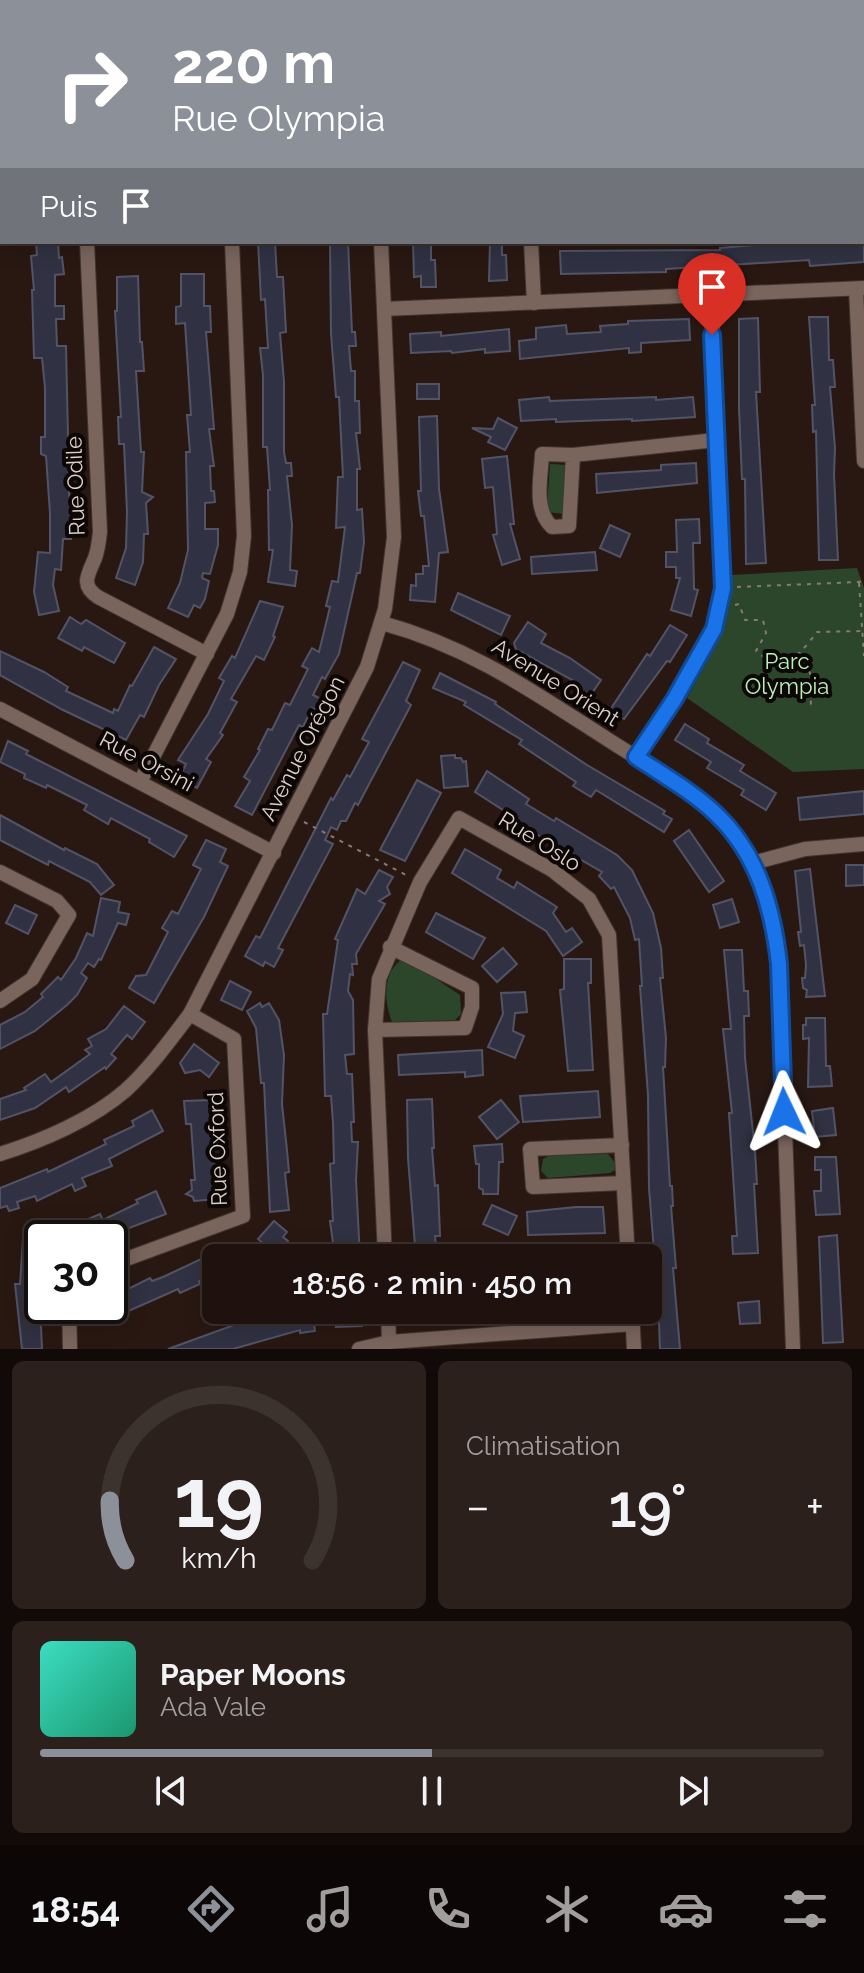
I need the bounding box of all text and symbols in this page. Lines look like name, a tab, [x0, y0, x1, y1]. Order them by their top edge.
text: 220 m	[172, 30, 335, 96]
icon: right	[40, 32, 144, 136]
text: Rue Olympia	[172, 97, 385, 139]
icon: arrive	[114, 184, 158, 228]
text: Puis	[40, 189, 98, 224]
pin	[678, 253, 746, 335]
icon: arrive	[690, 265, 734, 309]
street label: Rue Odile	[60, 436, 90, 536]
street label: Avenue Orient	[488, 633, 625, 732]
park label: Parc Olympia	[745, 648, 829, 699]
street label: Avenue Orégon	[254, 671, 350, 825]
street label: Rue Orsini	[95, 725, 199, 797]
street label: Rue Oslo	[494, 806, 586, 876]
position arrow	[742, 1070, 826, 1154]
street label: Rue Oxford	[202, 1091, 232, 1207]
speed limit sign: 30	[24, 1220, 128, 1324]
text: 18:56 · 2 min · 450 m	[292, 1266, 572, 1301]
text: Climatisation	[466, 1431, 621, 1461]
text: 19	[174, 1449, 264, 1546]
text: 19°	[608, 1471, 687, 1541]
text: −	[466, 1481, 490, 1532]
text: +	[806, 1481, 824, 1532]
text: km/h	[181, 1541, 257, 1575]
text: Paper Moons	[160, 1657, 346, 1692]
text: Ada Vale	[160, 1692, 266, 1722]
icon: previous	[149, 1769, 193, 1813]
icon: pause	[410, 1769, 454, 1813]
icon: next	[671, 1769, 715, 1813]
icon: directions	[183, 1881, 239, 1937]
icon: music	[302, 1881, 358, 1937]
icon: phone	[420, 1881, 476, 1937]
icon: climate	[539, 1881, 595, 1937]
icon: car	[658, 1881, 714, 1937]
icon: filters	[777, 1881, 833, 1937]
text: 18:54	[31, 1888, 120, 1930]

